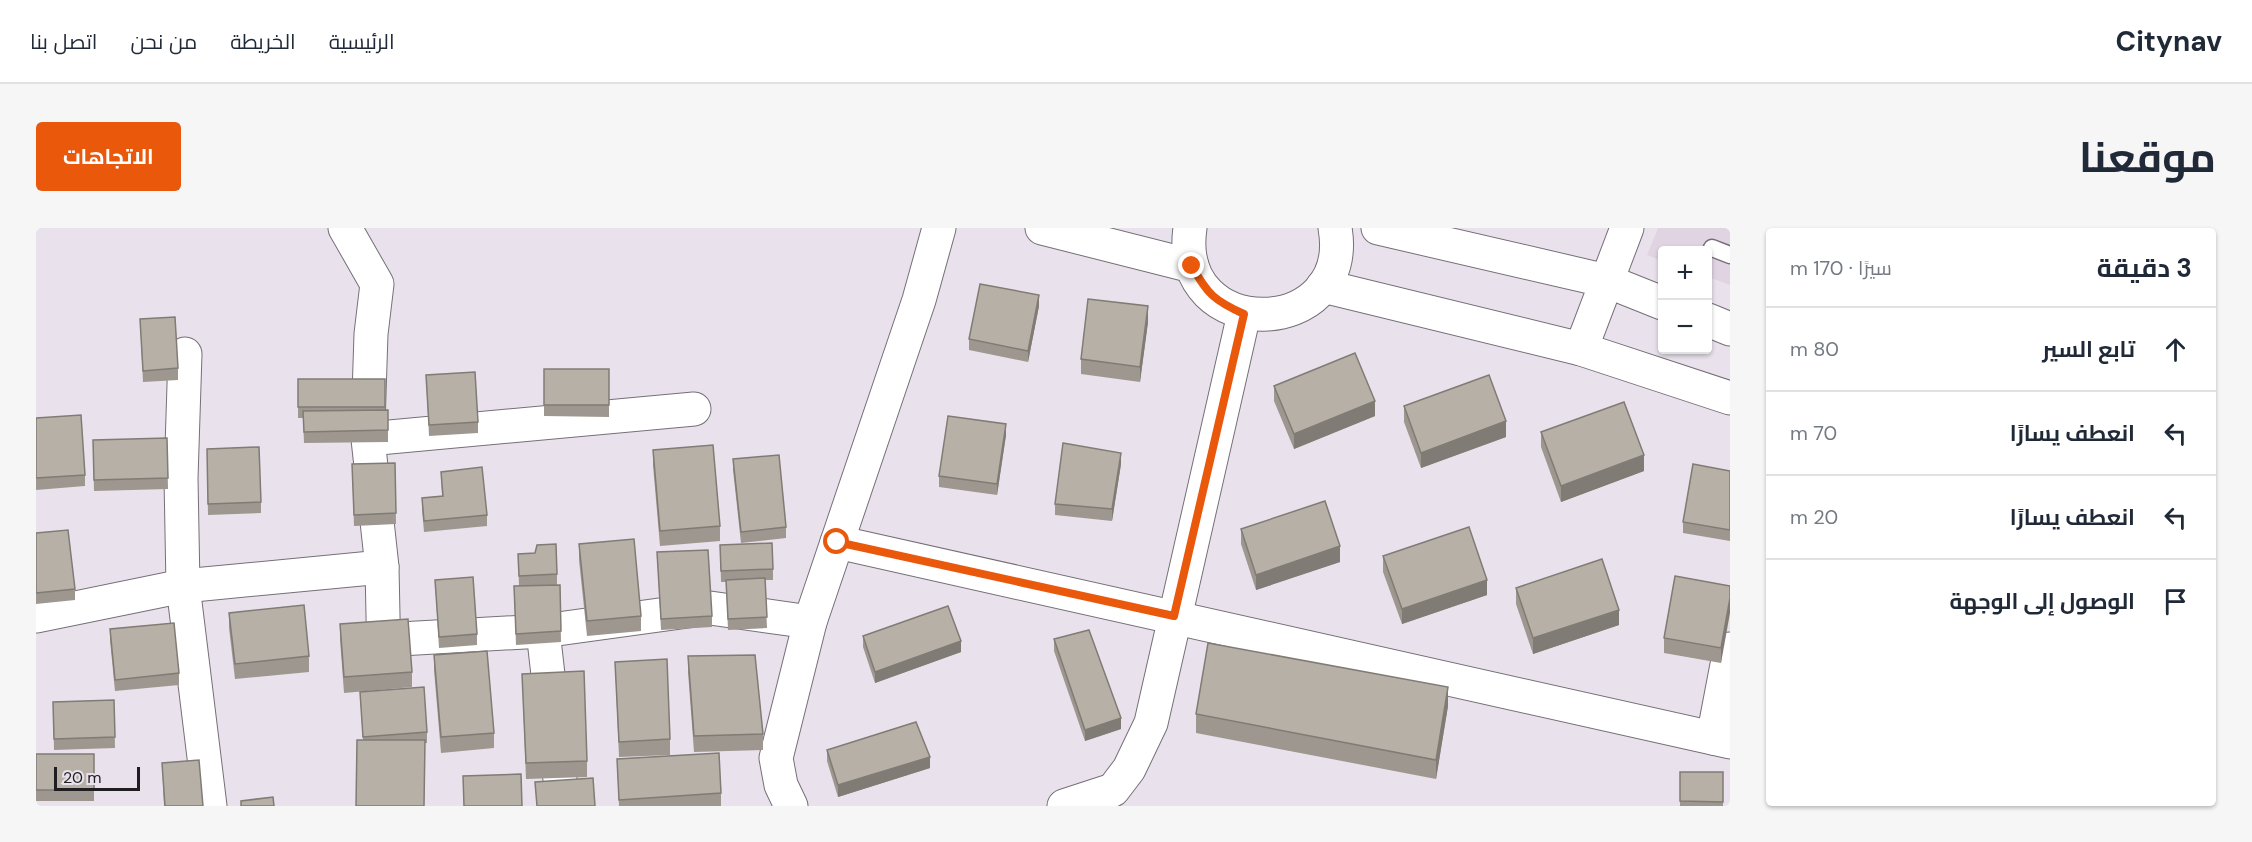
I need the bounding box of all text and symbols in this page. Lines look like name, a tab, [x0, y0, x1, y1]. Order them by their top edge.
text: Citynav	[2116, 23, 2222, 60]
text: اتصل بنا	[30, 28, 97, 56]
text: من نحن	[130, 28, 197, 56]
text: الخريطة	[230, 28, 296, 56]
text: الرئيسية	[329, 28, 395, 56]
button: الاتجاهات	[36, 122, 181, 191]
text: موقعنا	[2079, 130, 2216, 185]
map controls	[1658, 246, 1712, 354]
button: +	[1658, 246, 1712, 300]
text: 3 دقيقة	[2097, 251, 2192, 285]
route end	[1178, 252, 1204, 278]
text: سيرًا · 170 m	[1790, 255, 1892, 281]
button: −	[1658, 300, 1712, 354]
icon: ahead	[2159, 333, 2192, 366]
text: تابع السير	[2042, 335, 2135, 364]
text: 80 m	[1790, 336, 1839, 362]
icon: left	[2159, 417, 2192, 450]
text: انعطف يسارًا	[2010, 419, 2135, 448]
text: 70 m	[1790, 420, 1837, 446]
icon: left	[2159, 501, 2192, 534]
text: انعطف يسارًا	[2010, 503, 2135, 532]
text: 20 m	[1790, 504, 1838, 530]
route start	[823, 528, 849, 554]
icon: arrive	[2159, 585, 2192, 618]
text: الوصول إلى الوجهة	[1949, 587, 2135, 616]
scale bar	[54, 764, 140, 792]
text: 20 m	[63, 767, 102, 788]

